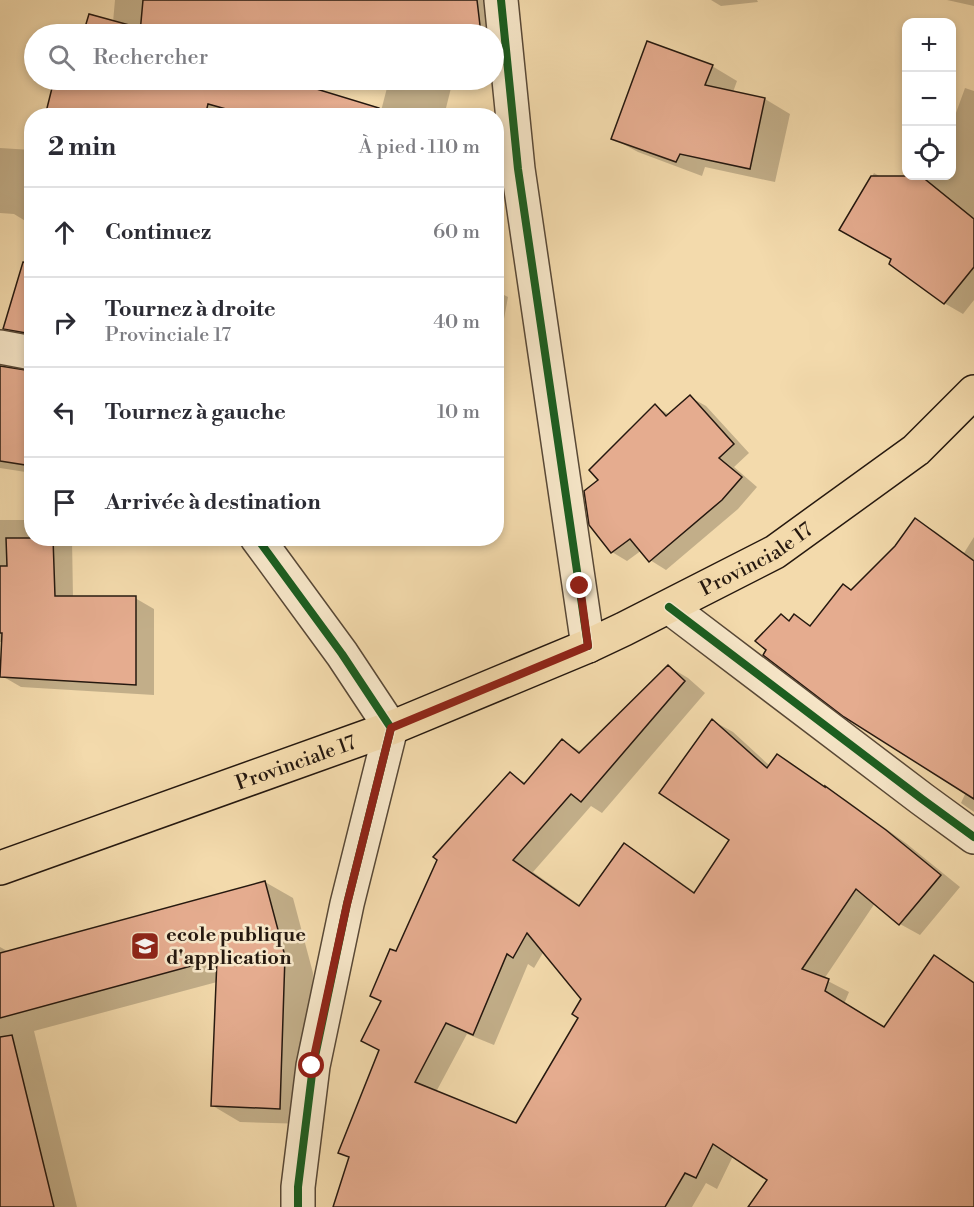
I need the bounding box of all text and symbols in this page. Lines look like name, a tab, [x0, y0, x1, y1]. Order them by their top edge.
map controls	[902, 18, 956, 180]
button: +	[902, 18, 956, 72]
search box	[24, 24, 504, 90]
icon: search	[45, 41, 78, 74]
text: Rechercher	[93, 44, 208, 71]
button: −	[902, 72, 956, 126]
button: locate	[902, 126, 956, 180]
text: 2 min	[48, 131, 116, 163]
text: À pied · 110 m	[359, 135, 480, 160]
icon: ahead	[48, 216, 81, 249]
text: Continuez	[105, 219, 211, 246]
text: 60 m	[433, 220, 480, 245]
text: Tournez à droite	[105, 296, 276, 323]
icon: right	[48, 306, 81, 339]
text: 40 m	[433, 310, 480, 335]
text: Provinciale 17	[105, 323, 231, 348]
icon: left	[48, 396, 81, 429]
text: Tournez à gauche	[105, 399, 286, 426]
text: 10 m	[437, 400, 480, 425]
icon: arrive	[48, 486, 81, 519]
text: Arrivée à destination	[105, 489, 321, 516]
street label: Provinciale 17	[696, 518, 818, 602]
route end	[566, 572, 592, 598]
street label: Provinciale 17	[233, 731, 360, 797]
place label: ecole publique d'application	[166, 923, 306, 971]
school or university icon: ecole publique d'application	[129, 930, 161, 962]
route start	[298, 1052, 324, 1078]

